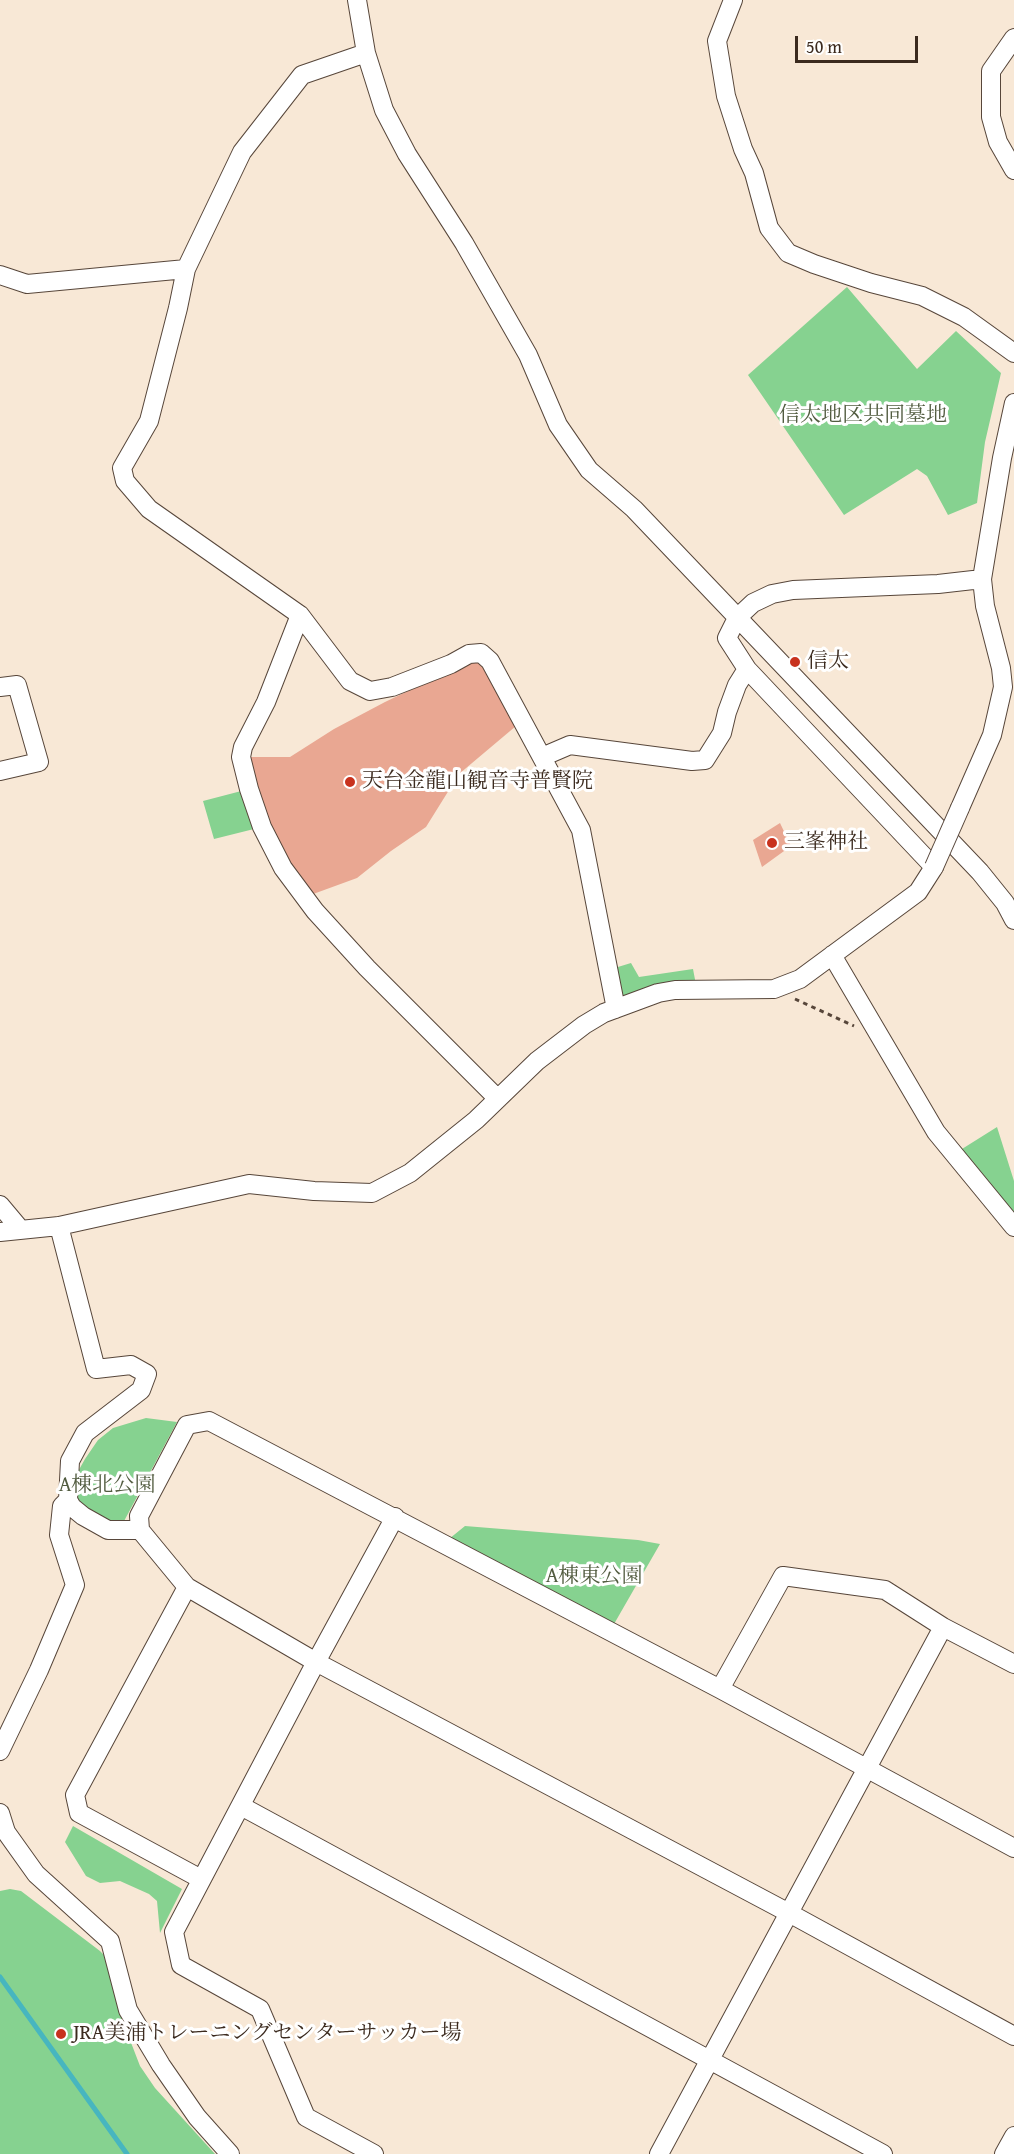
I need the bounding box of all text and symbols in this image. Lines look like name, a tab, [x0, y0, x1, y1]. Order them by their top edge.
scale bar	[798, 24, 921, 62]
text: 50 m	[806, 33, 842, 60]
park label: 信太地区共同墓地	[779, 403, 947, 429]
place label: 信太	[807, 649, 849, 675]
marker: 信太	[788, 655, 802, 669]
place label: 天台金龍山観音寺普賢院	[362, 769, 593, 795]
marker: 天台金龍山観音寺普賢院	[343, 775, 357, 789]
place label: 三峯神社	[784, 830, 868, 856]
marker: 三峯神社	[765, 836, 779, 850]
park label: A棟北公園	[59, 1473, 155, 1499]
park label: A棟東公園	[546, 1564, 642, 1590]
place label: JRA美浦トレーニングセンターサッカー場	[73, 2021, 461, 2047]
marker: JRA美浦トレーニングセンターサッカー場	[54, 2027, 68, 2041]

